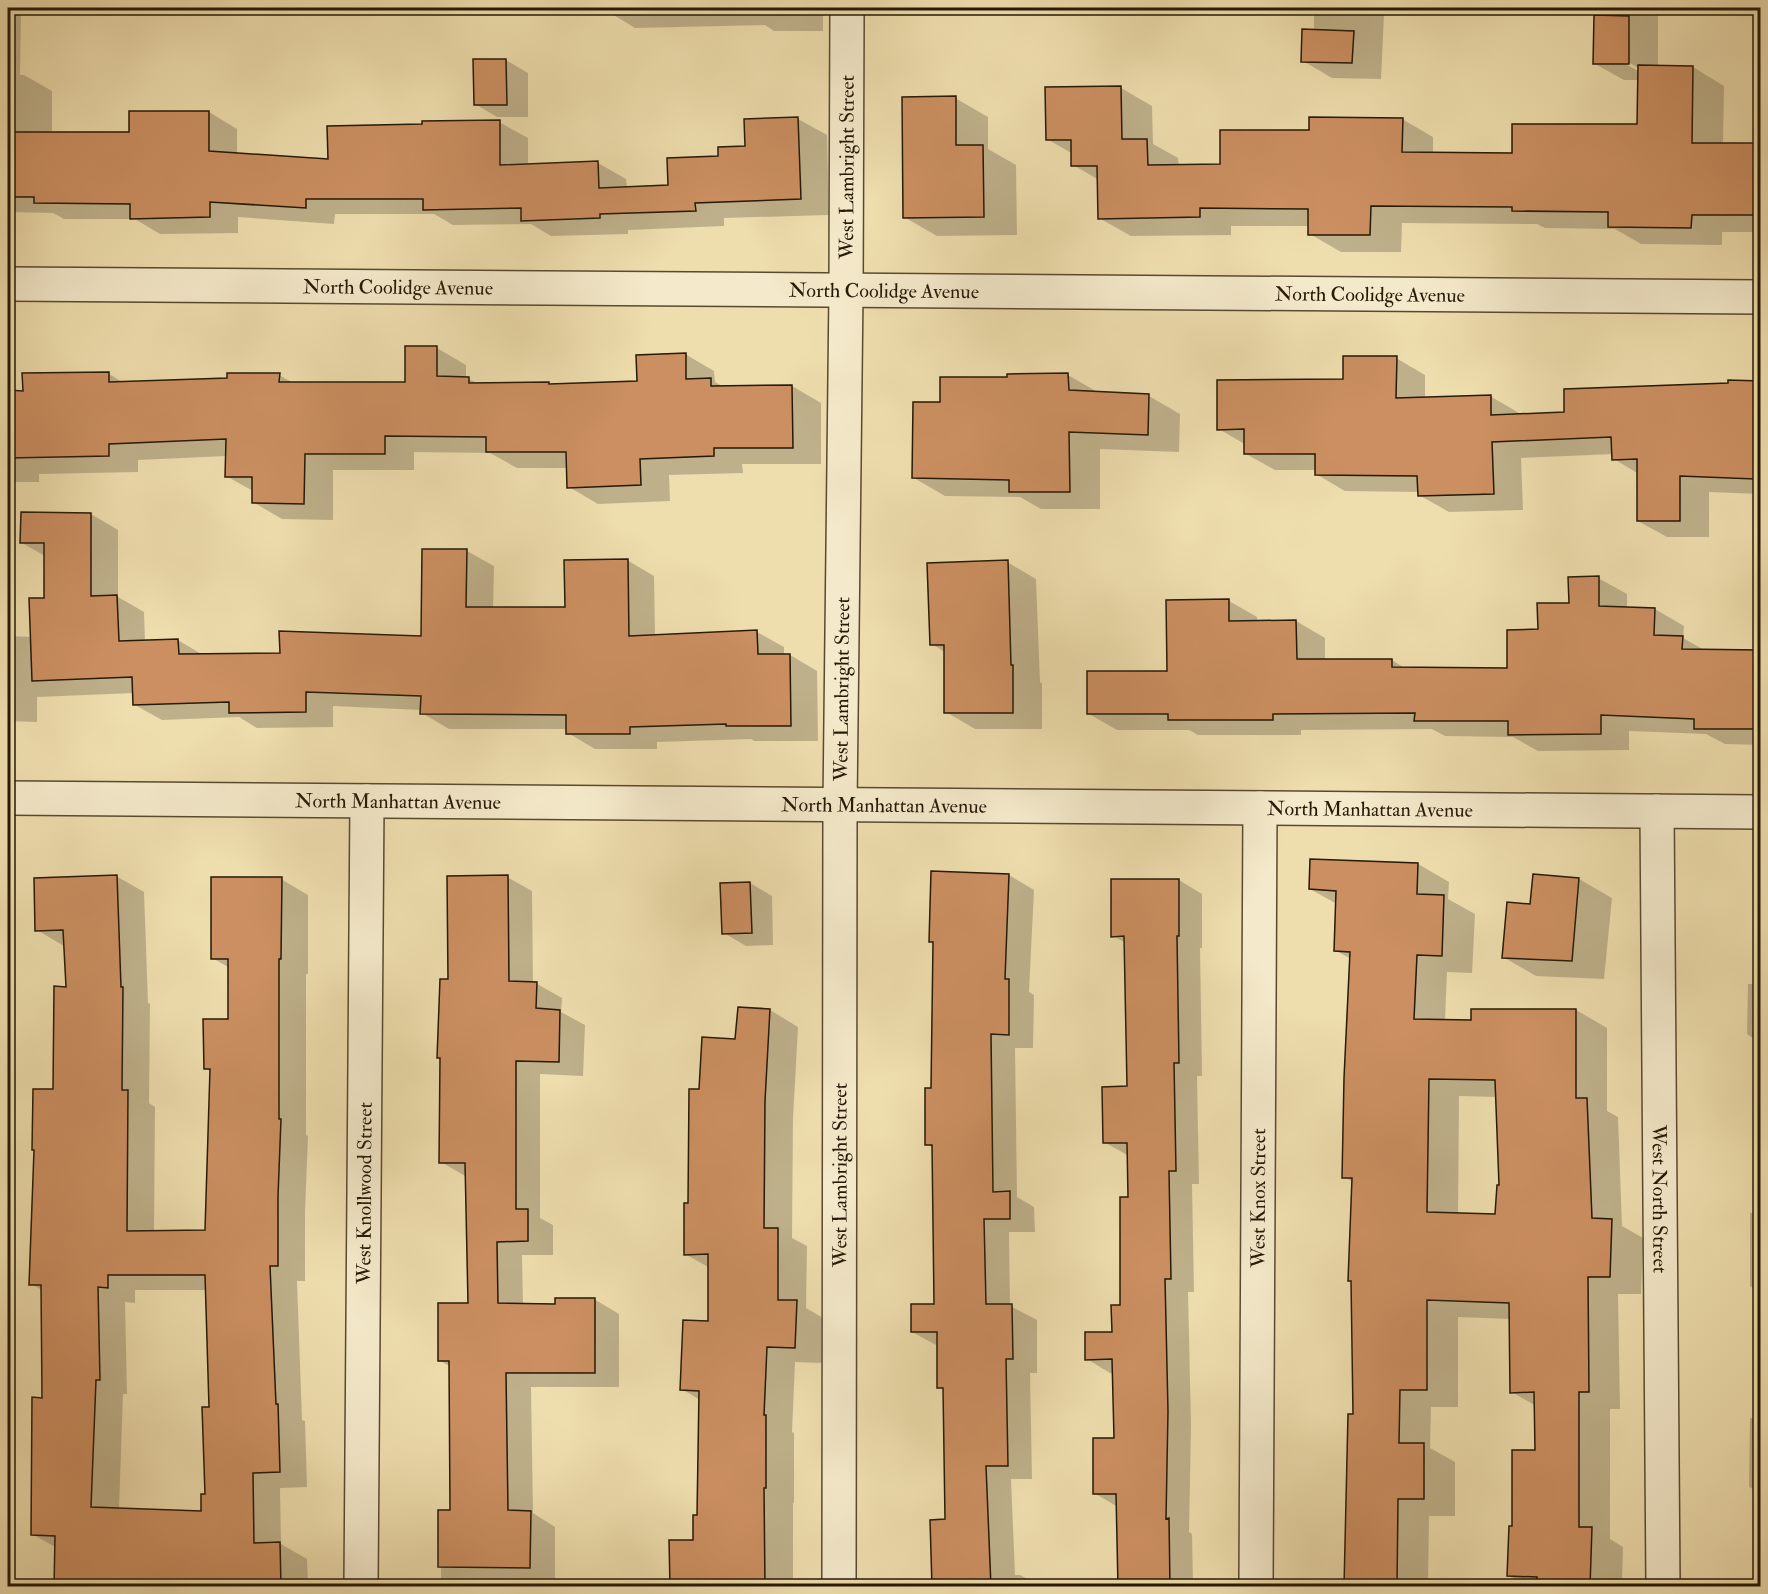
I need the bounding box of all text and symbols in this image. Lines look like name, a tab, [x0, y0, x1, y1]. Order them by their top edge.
street label: West Lambright Street	[834, 74, 860, 260]
street label: North Coolidge Avenue	[303, 274, 493, 301]
street label: North Coolidge Avenue	[789, 278, 979, 304]
street label: North Coolidge Avenue	[1275, 281, 1465, 308]
street label: West Lambright Street	[828, 596, 855, 782]
street label: North Manhattan Avenue	[295, 788, 501, 815]
street label: North Manhattan Avenue	[781, 792, 987, 819]
street label: North Manhattan Avenue	[1267, 796, 1473, 823]
street label: West Lambright Street	[827, 1082, 853, 1268]
street label: West Knollwood Street	[351, 1101, 378, 1285]
street label: West North Street	[1646, 1124, 1673, 1274]
street label: West Knox Street	[1246, 1128, 1271, 1269]

